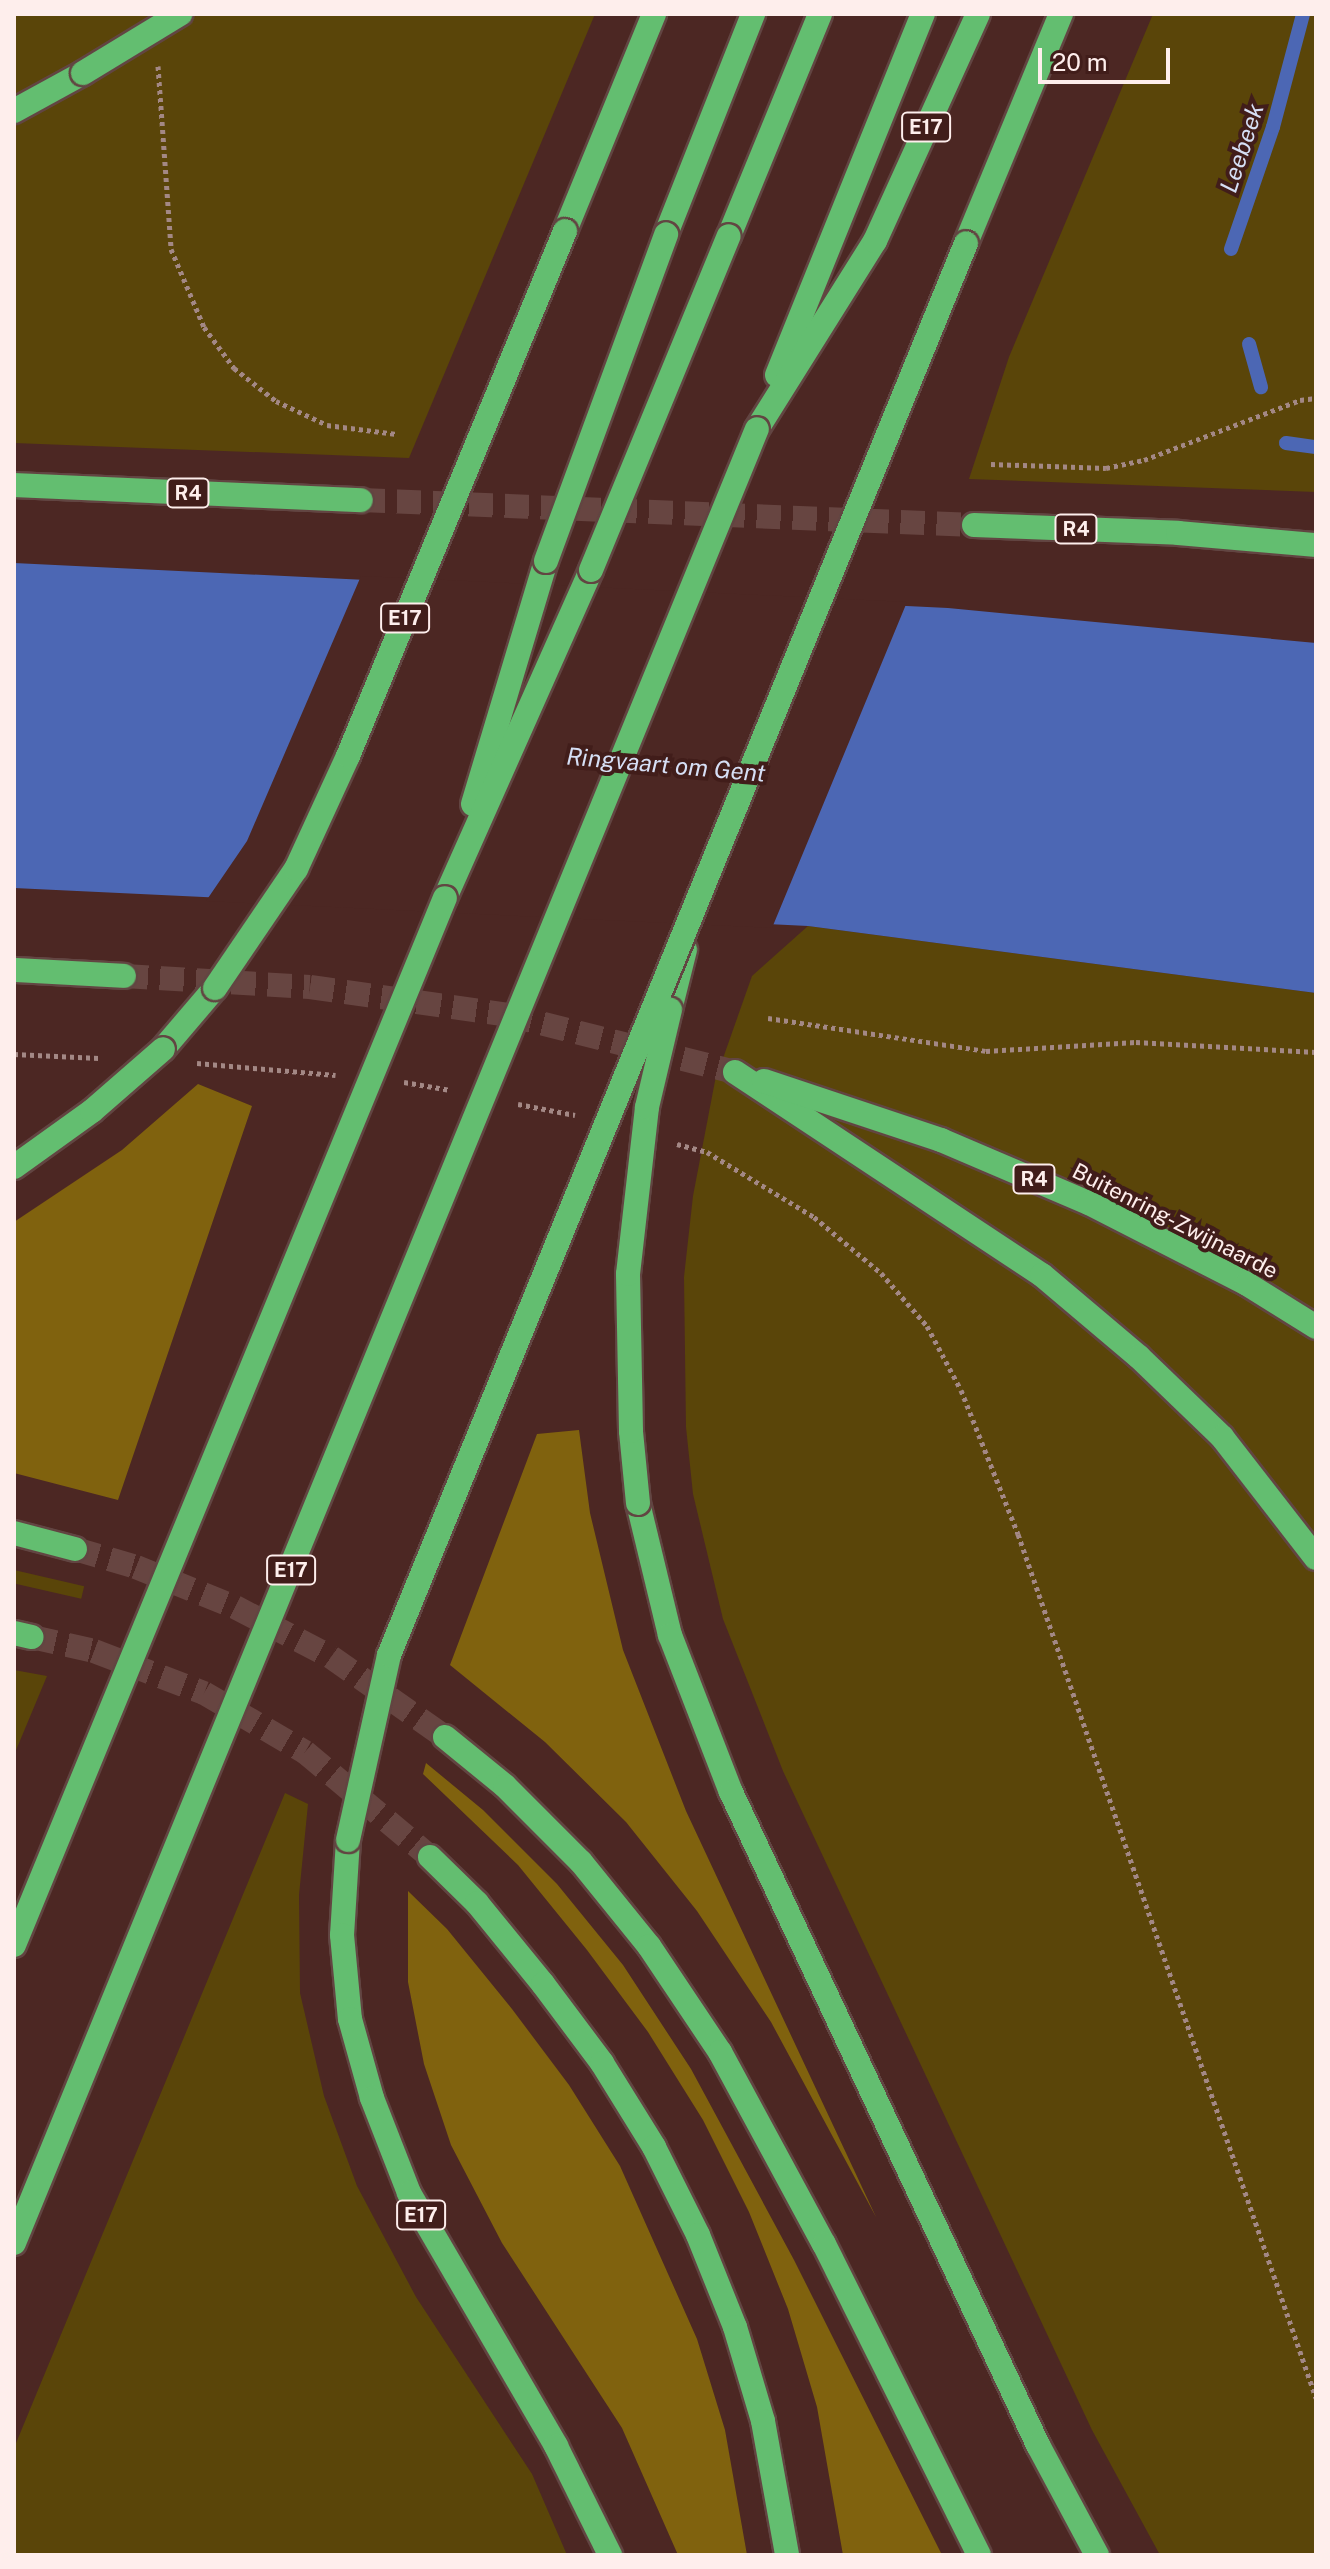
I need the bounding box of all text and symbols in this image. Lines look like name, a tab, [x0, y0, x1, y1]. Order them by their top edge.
scale bar	[1042, 32, 1174, 82]
text: 20 m	[1052, 48, 1108, 76]
water label: Leebeek	[1214, 100, 1270, 196]
road number: E17	[900, 111, 952, 143]
road number: R4	[166, 477, 210, 509]
road number: R4	[1054, 513, 1098, 545]
road number: E17	[379, 602, 431, 634]
water label: Ringvaart om Gent	[565, 742, 767, 788]
street label: Buitenring-Zwijnaarde	[1068, 1158, 1282, 1284]
road number: R4	[1012, 1163, 1056, 1195]
road number: E17	[265, 1554, 317, 1586]
road number: E17	[395, 2199, 447, 2231]

